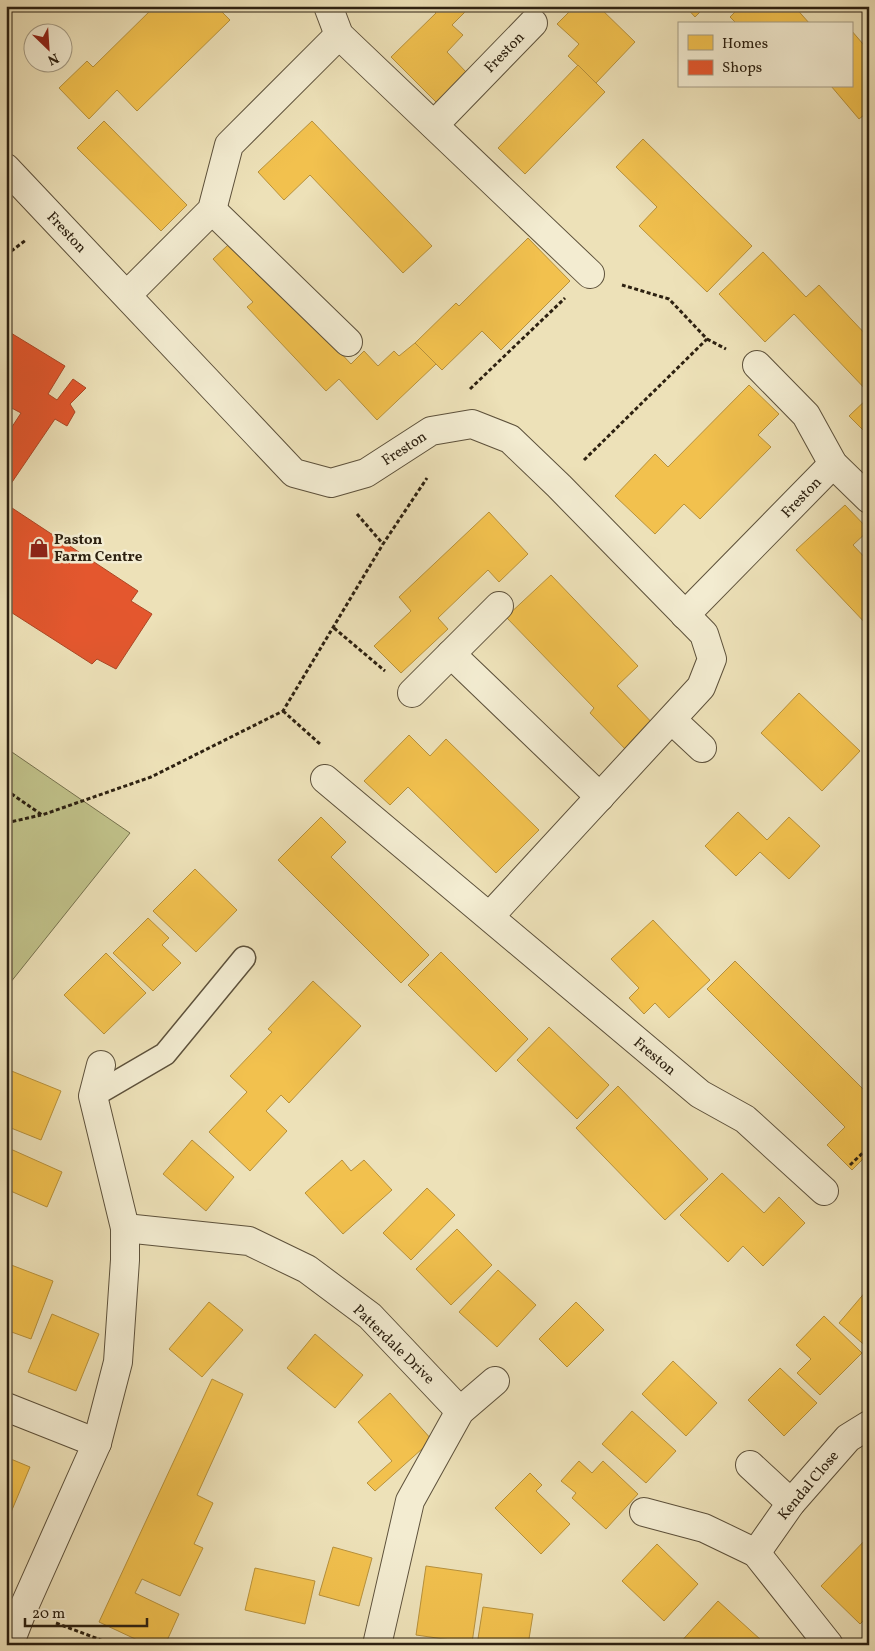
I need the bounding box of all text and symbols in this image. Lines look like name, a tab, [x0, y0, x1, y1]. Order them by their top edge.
north arrow	[22, 22, 72, 72]
legend	[678, 22, 852, 88]
street label: Freston	[480, 28, 530, 78]
text: Homes	[722, 34, 768, 55]
text: N	[44, 48, 61, 69]
text: Shops	[722, 58, 762, 79]
street label: Freston	[41, 208, 91, 258]
street label: Freston	[378, 427, 431, 472]
street label: Freston	[777, 473, 827, 523]
place label: Paston Farm Centre	[54, 530, 143, 568]
shop icon: Paston Farm Centre	[28, 537, 50, 559]
street label: Freston	[628, 1033, 680, 1081]
street label: Patterdale Drive	[347, 1300, 439, 1390]
street label: Kendal Close	[774, 1447, 844, 1525]
scale bar	[25, 1596, 148, 1628]
text: 20 m	[32, 1604, 65, 1625]

